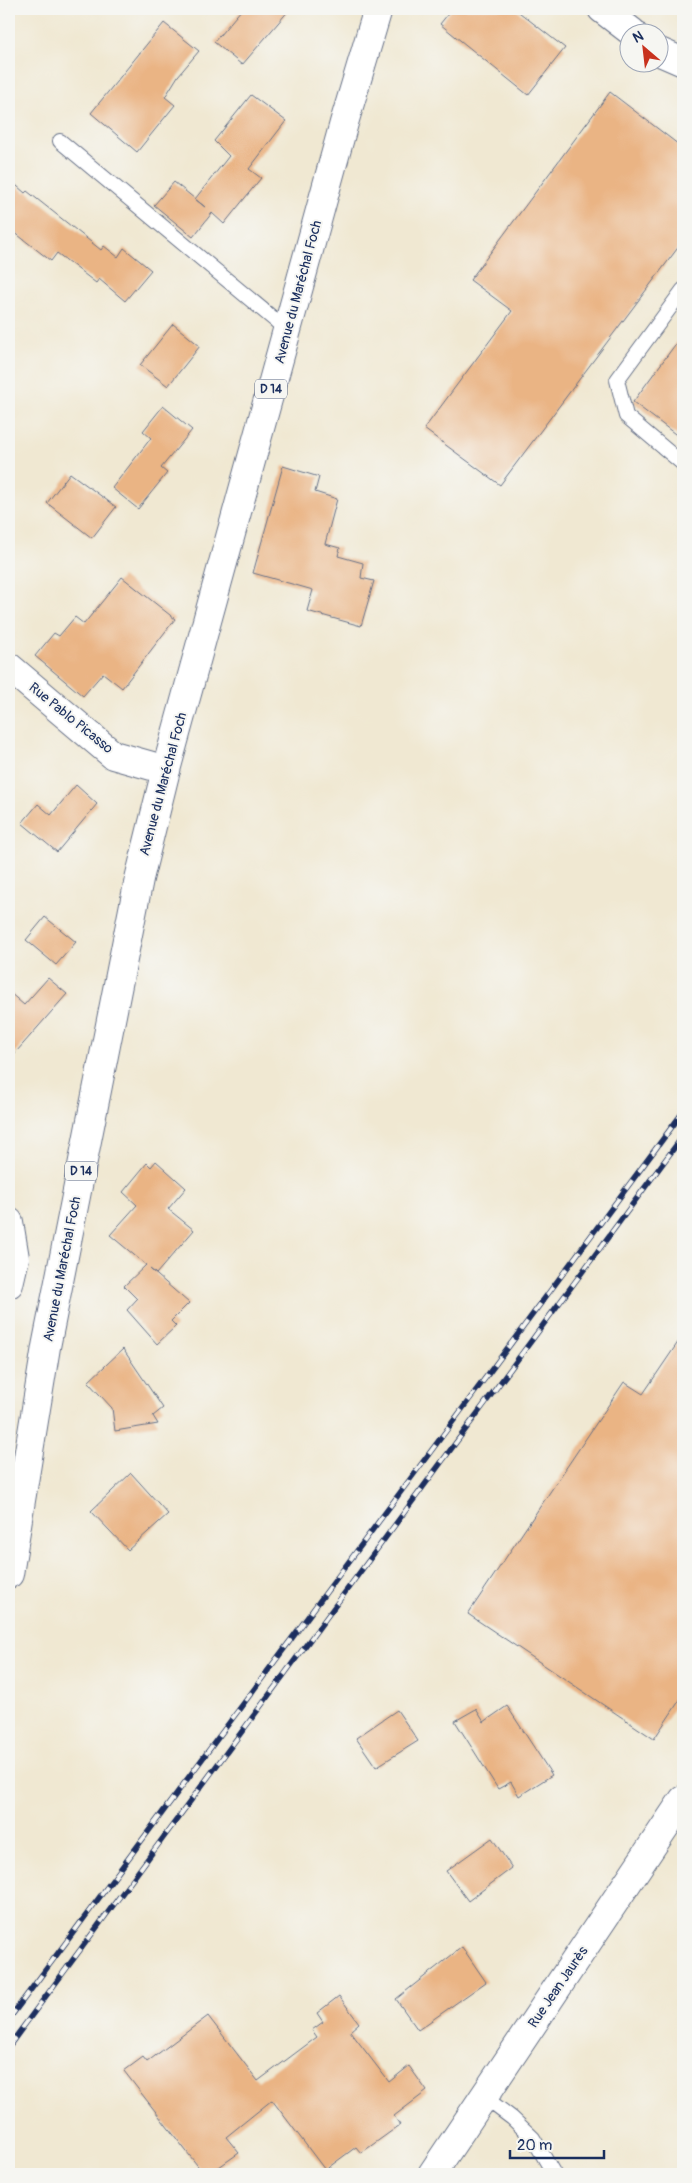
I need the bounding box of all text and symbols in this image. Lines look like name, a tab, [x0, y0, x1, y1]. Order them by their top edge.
north arrow	[620, 22, 670, 72]
text: N	[630, 27, 646, 47]
street label: Avenue du Maréchal Foch	[271, 219, 325, 365]
road number: D 14	[255, 379, 287, 398]
street label: Rue Pablo Picasso	[25, 679, 117, 757]
street label: Avenue du Maréchal Foch	[136, 711, 190, 857]
road number: D 14	[65, 1162, 97, 1180]
street label: Avenue du Maréchal Foch	[40, 1195, 84, 1343]
street label: Rue Jean Jaurès	[525, 1942, 592, 2031]
scale bar	[510, 2128, 603, 2160]
text: 20 m	[517, 2136, 552, 2155]

